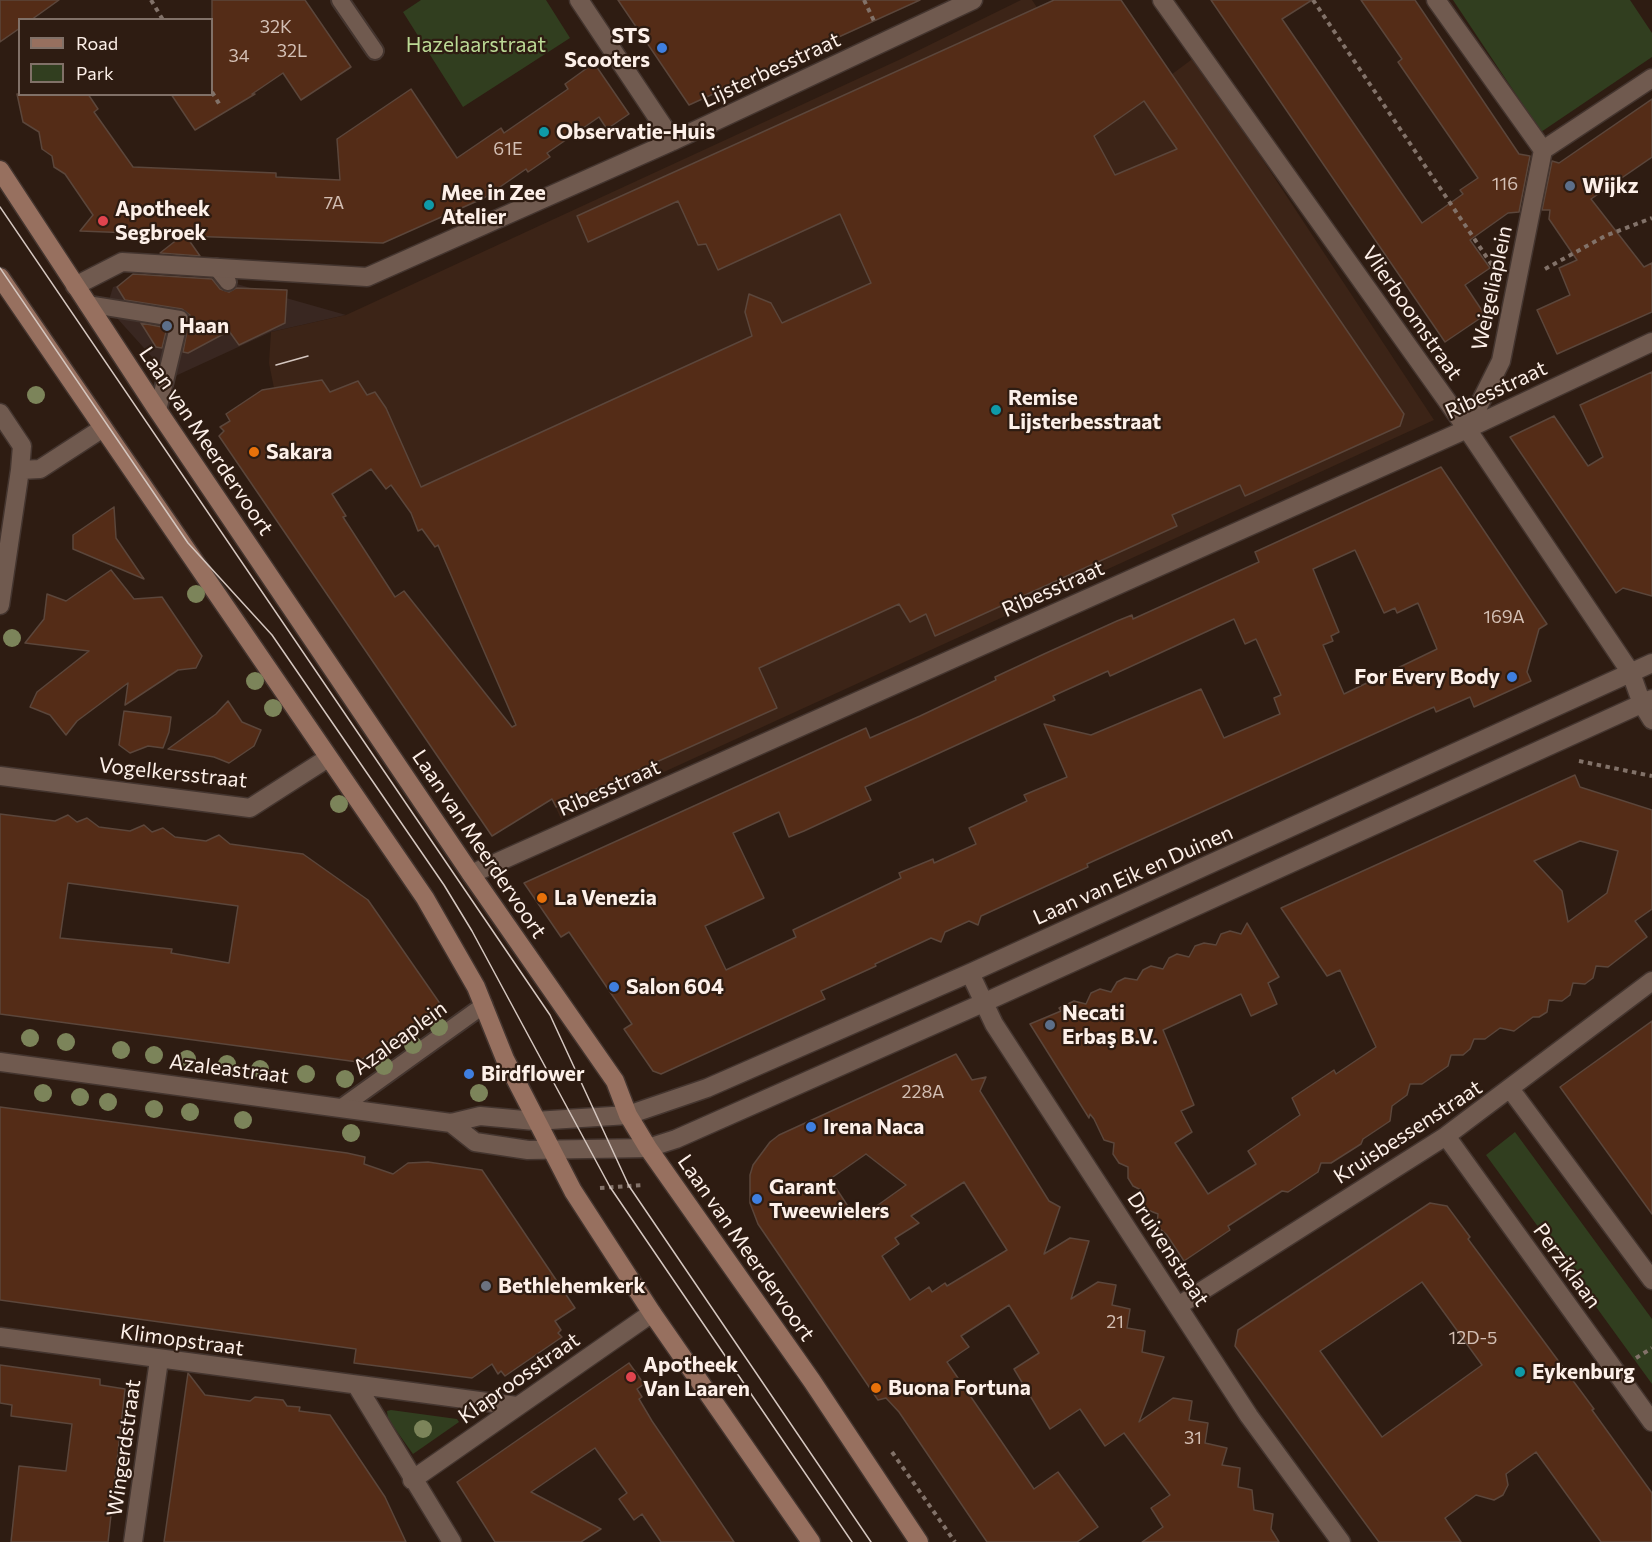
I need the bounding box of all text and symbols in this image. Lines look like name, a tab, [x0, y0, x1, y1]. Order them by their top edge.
house number: 32K	[260, 16, 292, 38]
legend	[18, 18, 213, 96]
place label: STS Scooters	[564, 23, 650, 73]
street label: Lijsterbesstraat	[698, 27, 844, 113]
text: Road	[76, 32, 118, 54]
park label: Hazelaarstraat	[406, 32, 546, 58]
house number: 32L	[277, 40, 307, 62]
marker: STS Scooters	[655, 41, 669, 55]
house number: 34	[228, 45, 250, 67]
text: Park	[76, 62, 114, 84]
place label: Observatie-Huis	[556, 119, 715, 145]
marker: Observatie-Huis	[537, 125, 551, 139]
house number: 61E	[493, 138, 523, 160]
house number: 116	[1492, 173, 1518, 195]
place label: Wijkz	[1582, 173, 1639, 199]
marker: Wijkz	[1563, 179, 1577, 193]
place label: Mee in Zee Atelier	[441, 180, 546, 230]
house number: 7A	[324, 192, 344, 214]
place label: Apotheek Segbroek	[115, 196, 210, 246]
marker: Mee in Zee Atelier	[422, 198, 436, 212]
marker: Apotheek Segbroek	[96, 214, 110, 228]
street label: Weigeliaplein	[1467, 223, 1517, 353]
street label: Vlierboomstraat	[1357, 241, 1467, 385]
place label: Haan	[179, 313, 229, 339]
marker: Haan	[160, 319, 174, 333]
street label: Laan van Meerdervoort	[133, 342, 279, 540]
street label: Ribesstraat	[1441, 355, 1551, 425]
place label: Remise Lijsterbesstraat	[1008, 385, 1161, 435]
marker: Remise Lijsterbesstraat	[989, 403, 1003, 417]
place label: Sakara	[266, 439, 332, 465]
marker: Sakara	[247, 445, 261, 459]
street label: Ribesstraat	[998, 555, 1108, 623]
house number: 169A	[1483, 606, 1525, 628]
place label: For Every Body	[1354, 664, 1500, 690]
marker: For Every Body	[1505, 670, 1519, 684]
street label: Laan van Meerdervoort	[406, 745, 552, 943]
street label: Vogelkersstraat	[97, 753, 249, 793]
street label: Ribesstraat	[554, 754, 664, 822]
street label: Laan van Eik en Duinen	[1029, 820, 1237, 930]
place label: La Venezia	[554, 885, 657, 911]
marker: La Venezia	[535, 891, 549, 905]
place label: Salon 604	[626, 974, 724, 1000]
marker: Salon 604	[607, 980, 621, 994]
street label: Azaleaplein	[348, 996, 452, 1080]
place label: Necati Erbaş B.V.	[1062, 1000, 1158, 1050]
marker: Necati Erbaş B.V.	[1043, 1018, 1057, 1032]
street label: Azaleastraat	[168, 1049, 290, 1089]
place label: Birdflower	[481, 1061, 585, 1087]
marker: Birdflower	[462, 1067, 476, 1081]
street label: Kruisbessenstraat	[1329, 1075, 1487, 1189]
house number: 228A	[902, 1081, 944, 1103]
place label: Irena Naca	[823, 1114, 924, 1140]
marker: Irena Naca	[804, 1120, 818, 1134]
street label: Laan van Meerdervoort	[672, 1150, 820, 1346]
place label: Garant Tweewielers	[769, 1174, 889, 1224]
street label: Druivenstraat	[1122, 1187, 1214, 1311]
marker: Garant Tweewielers	[750, 1192, 764, 1206]
street label: Perziklaan	[1528, 1219, 1606, 1313]
place label: Bethlehemkerk	[498, 1273, 645, 1299]
marker: Bethlehemkerk	[479, 1279, 493, 1293]
house number: 21	[1106, 1311, 1124, 1333]
street label: Klimopstraat	[118, 1319, 246, 1361]
street label: Klaproosstraat	[454, 1327, 584, 1429]
house number: 12D-5	[1449, 1327, 1497, 1349]
place label: Apotheek Van Laaren	[643, 1352, 750, 1402]
place label: Eykenburg	[1532, 1359, 1635, 1385]
marker: Eykenburg	[1513, 1365, 1527, 1379]
marker: Apotheek Van Laaren	[624, 1370, 638, 1384]
place label: Buona Fortuna	[888, 1375, 1031, 1401]
street label: Wingerdstraat	[102, 1378, 146, 1518]
marker: Buona Fortuna	[869, 1381, 883, 1395]
house number: 31	[1184, 1427, 1202, 1449]

